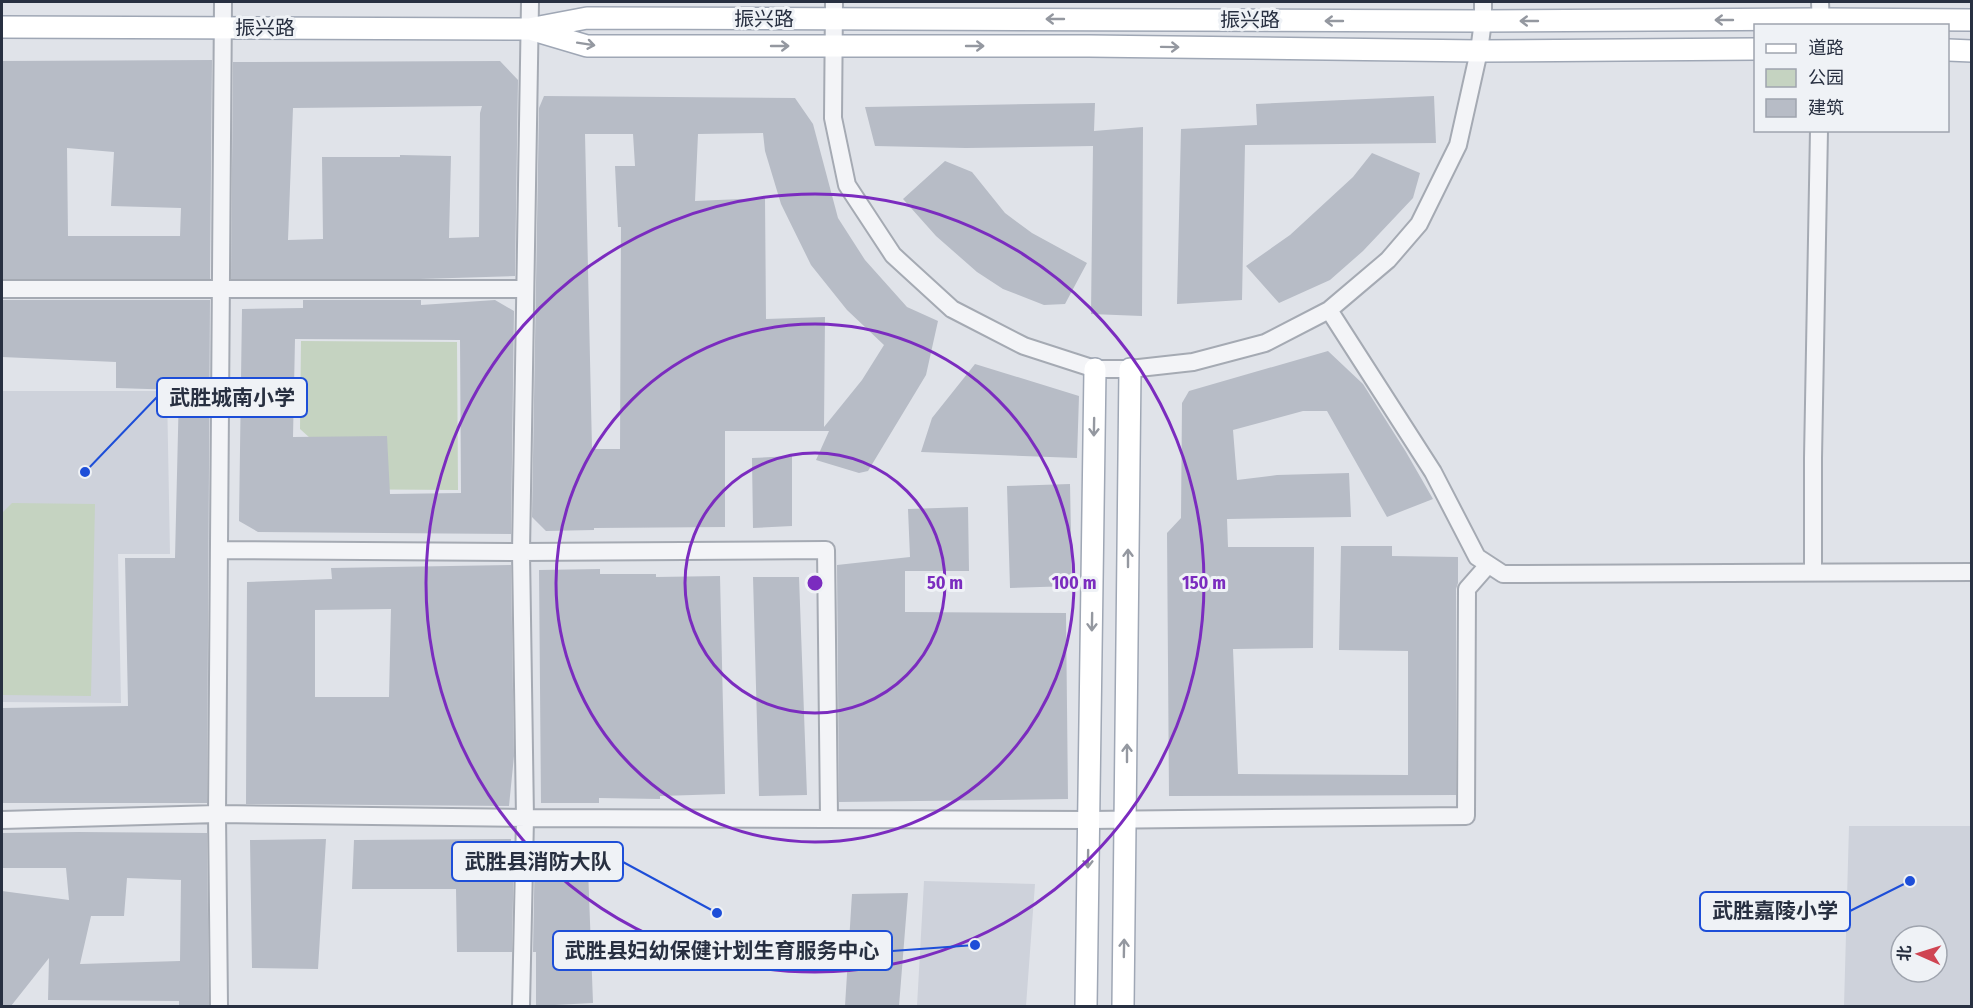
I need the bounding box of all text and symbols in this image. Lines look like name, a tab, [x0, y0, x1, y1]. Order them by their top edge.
street label: 振兴路	[734, 7, 794, 31]
street label: 振兴路	[1220, 8, 1280, 32]
one-way arrow	[1046, 13, 1066, 25]
one-way arrow	[1715, 14, 1735, 26]
one-way arrow	[1325, 15, 1345, 27]
one-way arrow	[1520, 15, 1540, 27]
street label: 振兴路	[235, 16, 295, 40]
legend	[1754, 24, 1949, 132]
text: 道路	[1808, 37, 1844, 59]
one-way arrow	[575, 39, 595, 50]
one-way arrow	[770, 40, 790, 52]
one-way arrow	[965, 40, 985, 52]
one-way arrow	[1160, 41, 1180, 53]
text: 公园	[1808, 67, 1844, 89]
text: 建筑	[1808, 97, 1844, 119]
callout: 武胜城南小学	[157, 378, 307, 417]
text: 武胜城南小学	[169, 385, 295, 411]
one-way arrow	[1089, 417, 1100, 437]
one-way arrow	[1122, 549, 1134, 569]
text: 50 m	[927, 572, 963, 594]
text: 100 m	[1052, 572, 1096, 594]
text: 150 m	[1182, 572, 1226, 594]
centre of rings	[805, 573, 825, 593]
one-way arrow	[1086, 612, 1098, 632]
one-way arrow	[1121, 744, 1133, 764]
callout: 武胜县消防大队	[452, 842, 623, 881]
text: 武胜县消防大队	[465, 849, 612, 875]
one-way arrow	[1082, 849, 1094, 869]
callout: 武胜嘉陵小学	[1700, 892, 1850, 931]
text: 武胜嘉陵小学	[1712, 898, 1838, 924]
north arrow	[1889, 924, 1949, 984]
callout: 武胜县妇幼保健计划生育服务中心	[553, 931, 892, 970]
text: 武胜县妇幼保健计划生育服务中心	[565, 938, 880, 964]
one-way arrow	[1118, 939, 1130, 959]
text: 北	[1895, 945, 1914, 962]

